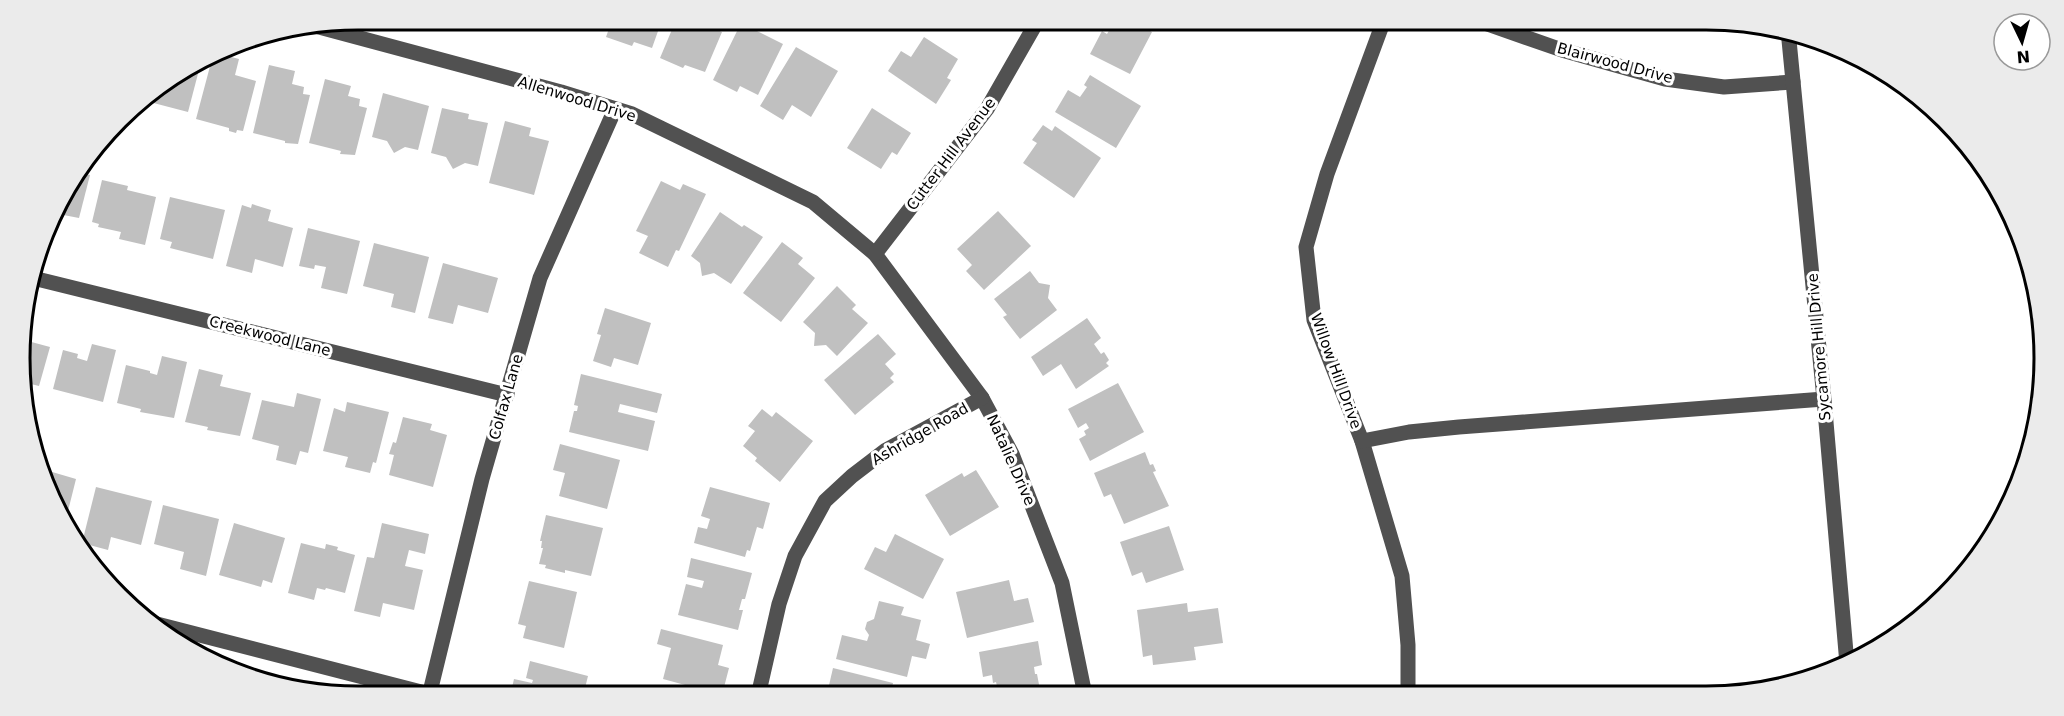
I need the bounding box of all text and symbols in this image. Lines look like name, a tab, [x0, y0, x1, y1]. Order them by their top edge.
north arrow	[1992, 12, 2052, 72]
street label: Blairwood Drive	[1555, 39, 1675, 87]
text: N	[2016, 46, 2031, 66]
street label: Allenwood Drive	[516, 73, 638, 125]
street label: Cutter Hill Avenue	[903, 94, 999, 214]
street label: Sycamore Hill Drive	[1804, 272, 1834, 422]
street label: Willow Hill Drive	[1307, 311, 1365, 431]
street label: Creekwood Lane	[207, 312, 333, 360]
street label: Colfax Lane	[485, 352, 527, 442]
street label: Ashridge Road	[868, 399, 972, 469]
street label: Natalie Drive	[983, 412, 1039, 508]

